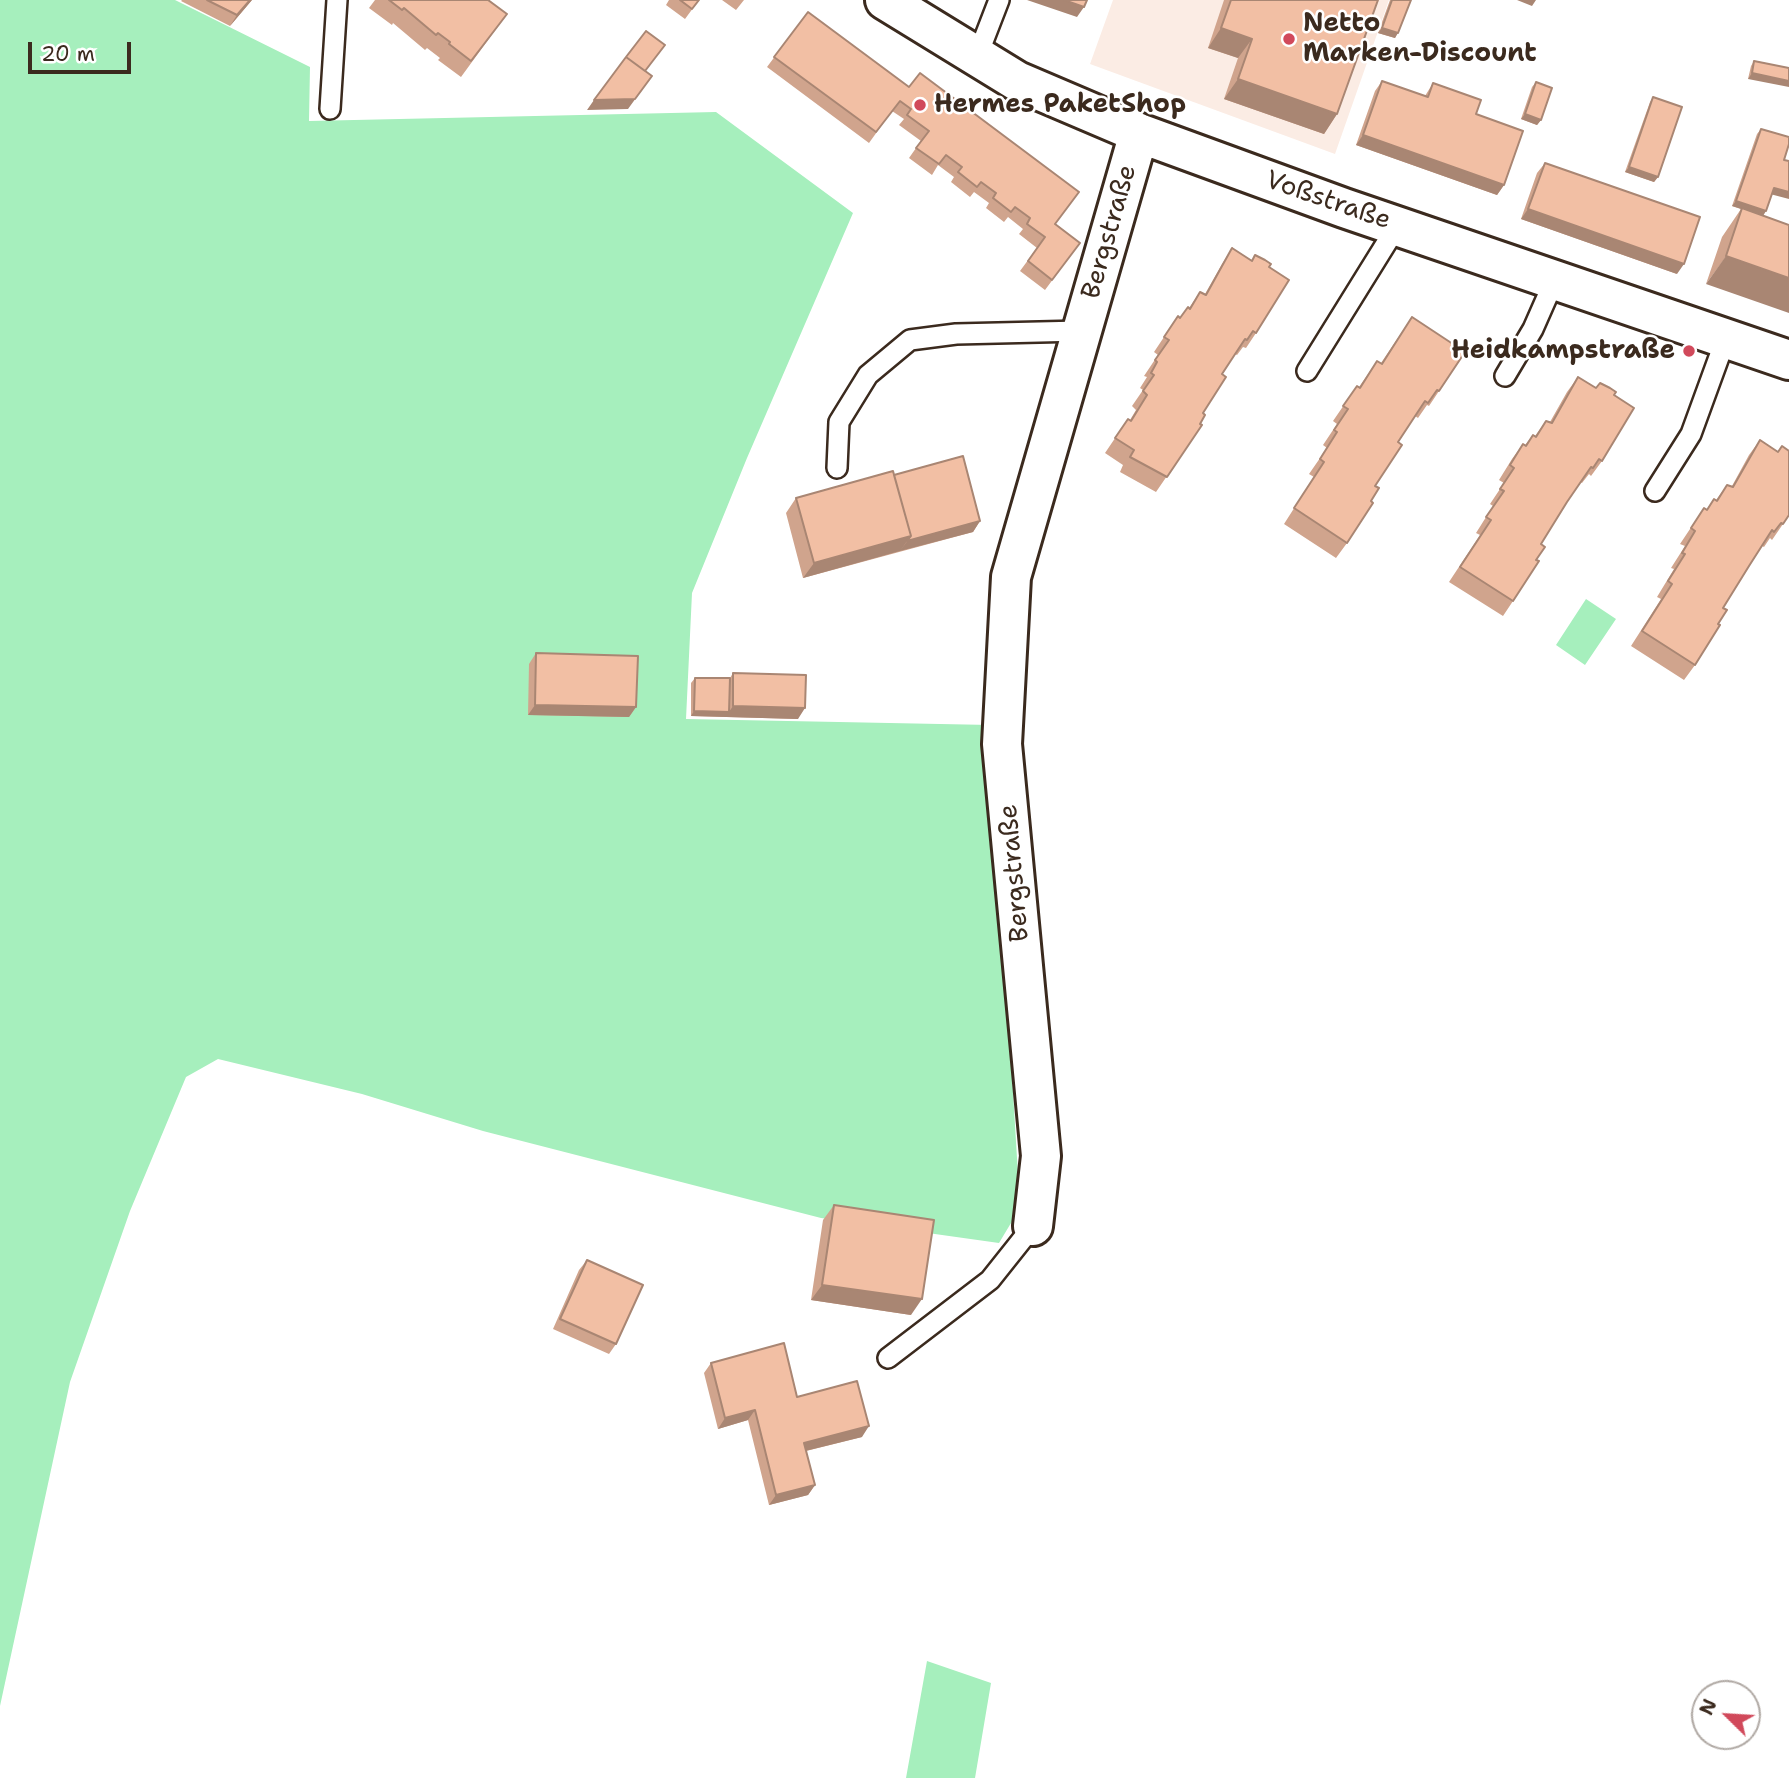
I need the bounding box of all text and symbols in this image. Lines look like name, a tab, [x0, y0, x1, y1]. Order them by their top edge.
place label: Netto Marken-Discount	[1303, 8, 1537, 70]
scale bar	[32, 28, 135, 72]
marker: Netto Marken-Discount	[1281, 31, 1297, 47]
text: 20 m	[41, 40, 95, 68]
place label: Hermes PaketShop	[934, 89, 1186, 121]
marker: Hermes PaketShop	[912, 97, 928, 113]
street label: Bergstraße	[1076, 161, 1144, 303]
street label: Voßstraße	[1261, 165, 1395, 237]
place label: Heidkampstraße	[1451, 335, 1675, 367]
marker: Heidkampstraße	[1681, 343, 1697, 359]
street label: Bergstraße	[993, 803, 1037, 943]
north arrow	[1691, 1680, 1761, 1750]
text: N	[1694, 1695, 1723, 1719]

